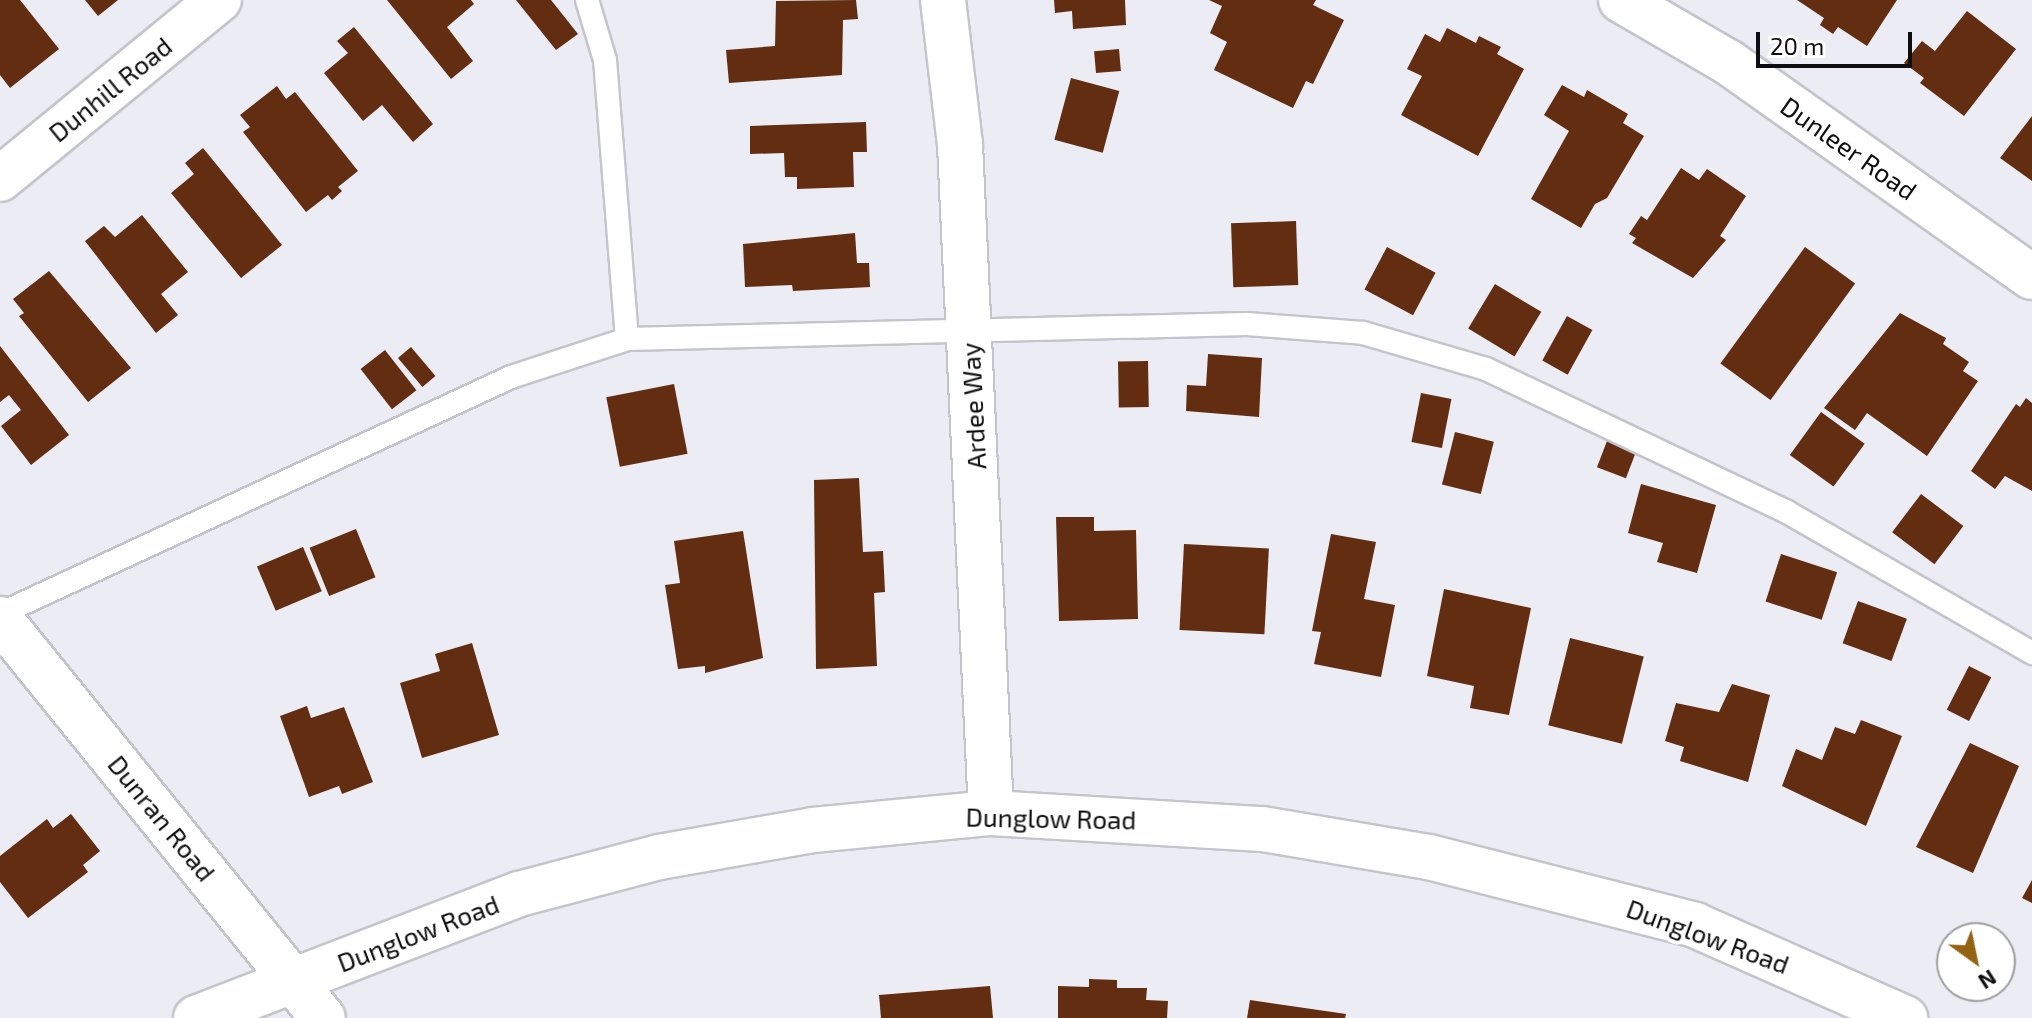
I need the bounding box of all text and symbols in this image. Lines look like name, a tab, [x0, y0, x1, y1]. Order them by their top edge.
scale bar	[1760, 16, 1916, 66]
street label: Dunhill Road	[42, 30, 178, 148]
text: 20 m	[1770, 31, 1824, 60]
street label: Dunleer Road	[1775, 90, 1923, 206]
street label: Ardee Way	[954, 342, 992, 470]
street label: Dunran Road	[102, 749, 222, 887]
street label: Dunglow Road	[965, 801, 1137, 835]
street label: Dunglow Road	[332, 888, 504, 978]
street label: Dunglow Road	[1622, 892, 1794, 980]
north arrow	[1936, 922, 2016, 1002]
text: N	[1974, 965, 2002, 996]

